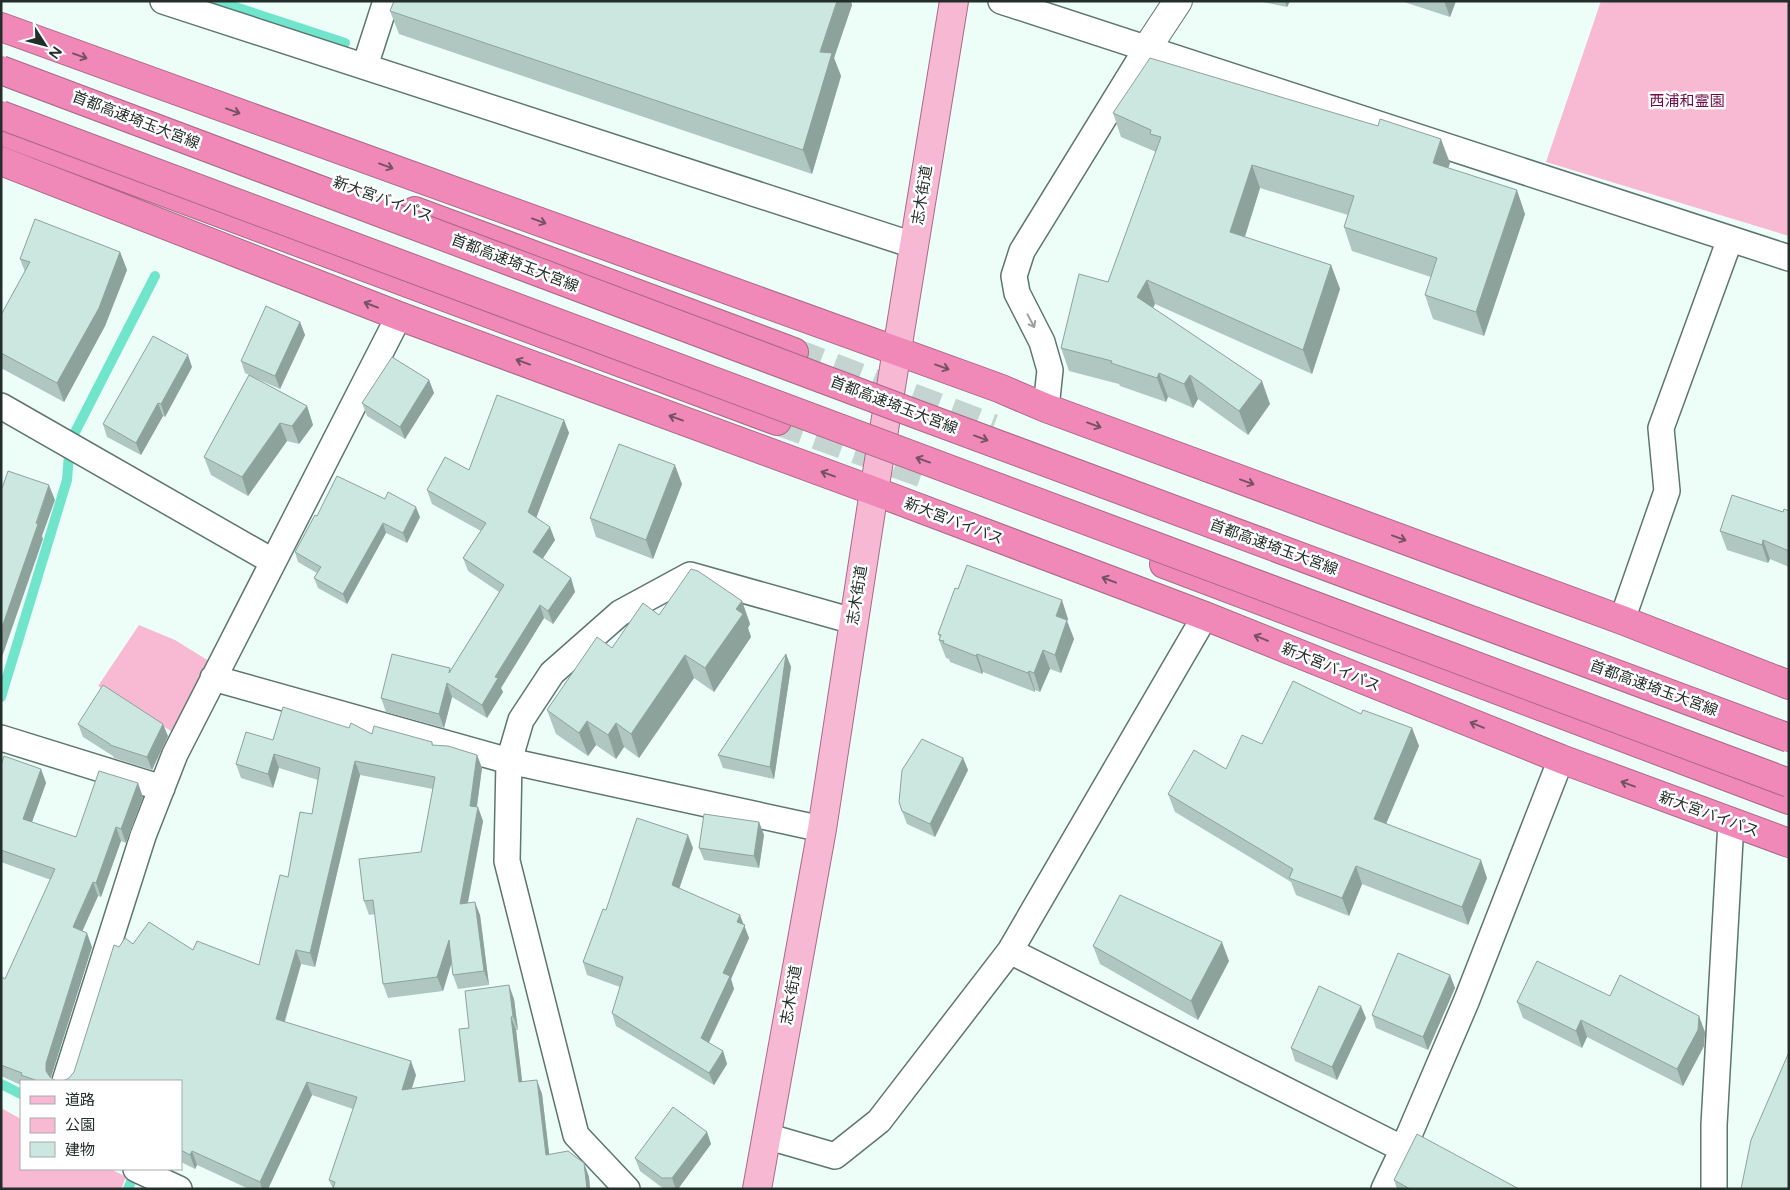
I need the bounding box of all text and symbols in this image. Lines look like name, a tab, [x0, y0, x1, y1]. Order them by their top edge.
north arrow	[20, 20, 70, 70]
text: N	[45, 43, 65, 62]
one-way arrow	[72, 52, 87, 61]
street label: 首都高速埼玉大宮線	[70, 87, 202, 153]
park label: 西浦和霊園	[1649, 92, 1725, 110]
one-way arrow	[225, 107, 240, 116]
one-way arrow	[378, 162, 393, 171]
street label: 志木街道	[908, 164, 936, 226]
street label: 新大宮バイパス	[331, 173, 435, 225]
one-way arrow	[530, 217, 546, 226]
street label: 首都高速埼玉大宮線	[449, 230, 581, 296]
one-way arrow	[364, 300, 379, 309]
one-way arrow	[1027, 313, 1036, 328]
one-way arrow	[516, 357, 531, 366]
one-way arrow	[934, 363, 950, 372]
street label: 首都高速埼玉大宮線	[828, 372, 960, 438]
one-way arrow	[668, 413, 684, 422]
one-way arrow	[1086, 421, 1101, 430]
one-way arrow	[972, 434, 988, 443]
one-way arrow	[916, 455, 932, 464]
one-way arrow	[821, 469, 836, 478]
one-way arrow	[1238, 478, 1254, 487]
street label: 新大宮バイパス	[902, 494, 1006, 548]
street label: 首都高速埼玉大宮線	[1207, 515, 1341, 579]
one-way arrow	[1391, 534, 1406, 543]
street label: 志木街道	[843, 564, 871, 626]
one-way arrow	[1102, 575, 1118, 584]
one-way arrow	[1254, 633, 1269, 643]
street label: 新大宮バイパス	[1279, 639, 1383, 695]
street label: 首都高速埼玉大宮線	[1587, 656, 1721, 720]
one-way arrow	[1469, 720, 1484, 729]
one-way arrow	[1621, 779, 1636, 788]
street label: 新大宮バイパス	[1657, 788, 1761, 840]
street label: 志木街道	[777, 964, 805, 1026]
legend	[20, 1080, 182, 1170]
text: 道路	[65, 1091, 95, 1109]
text: 公園	[65, 1116, 95, 1134]
text: 建物	[65, 1141, 95, 1159]

